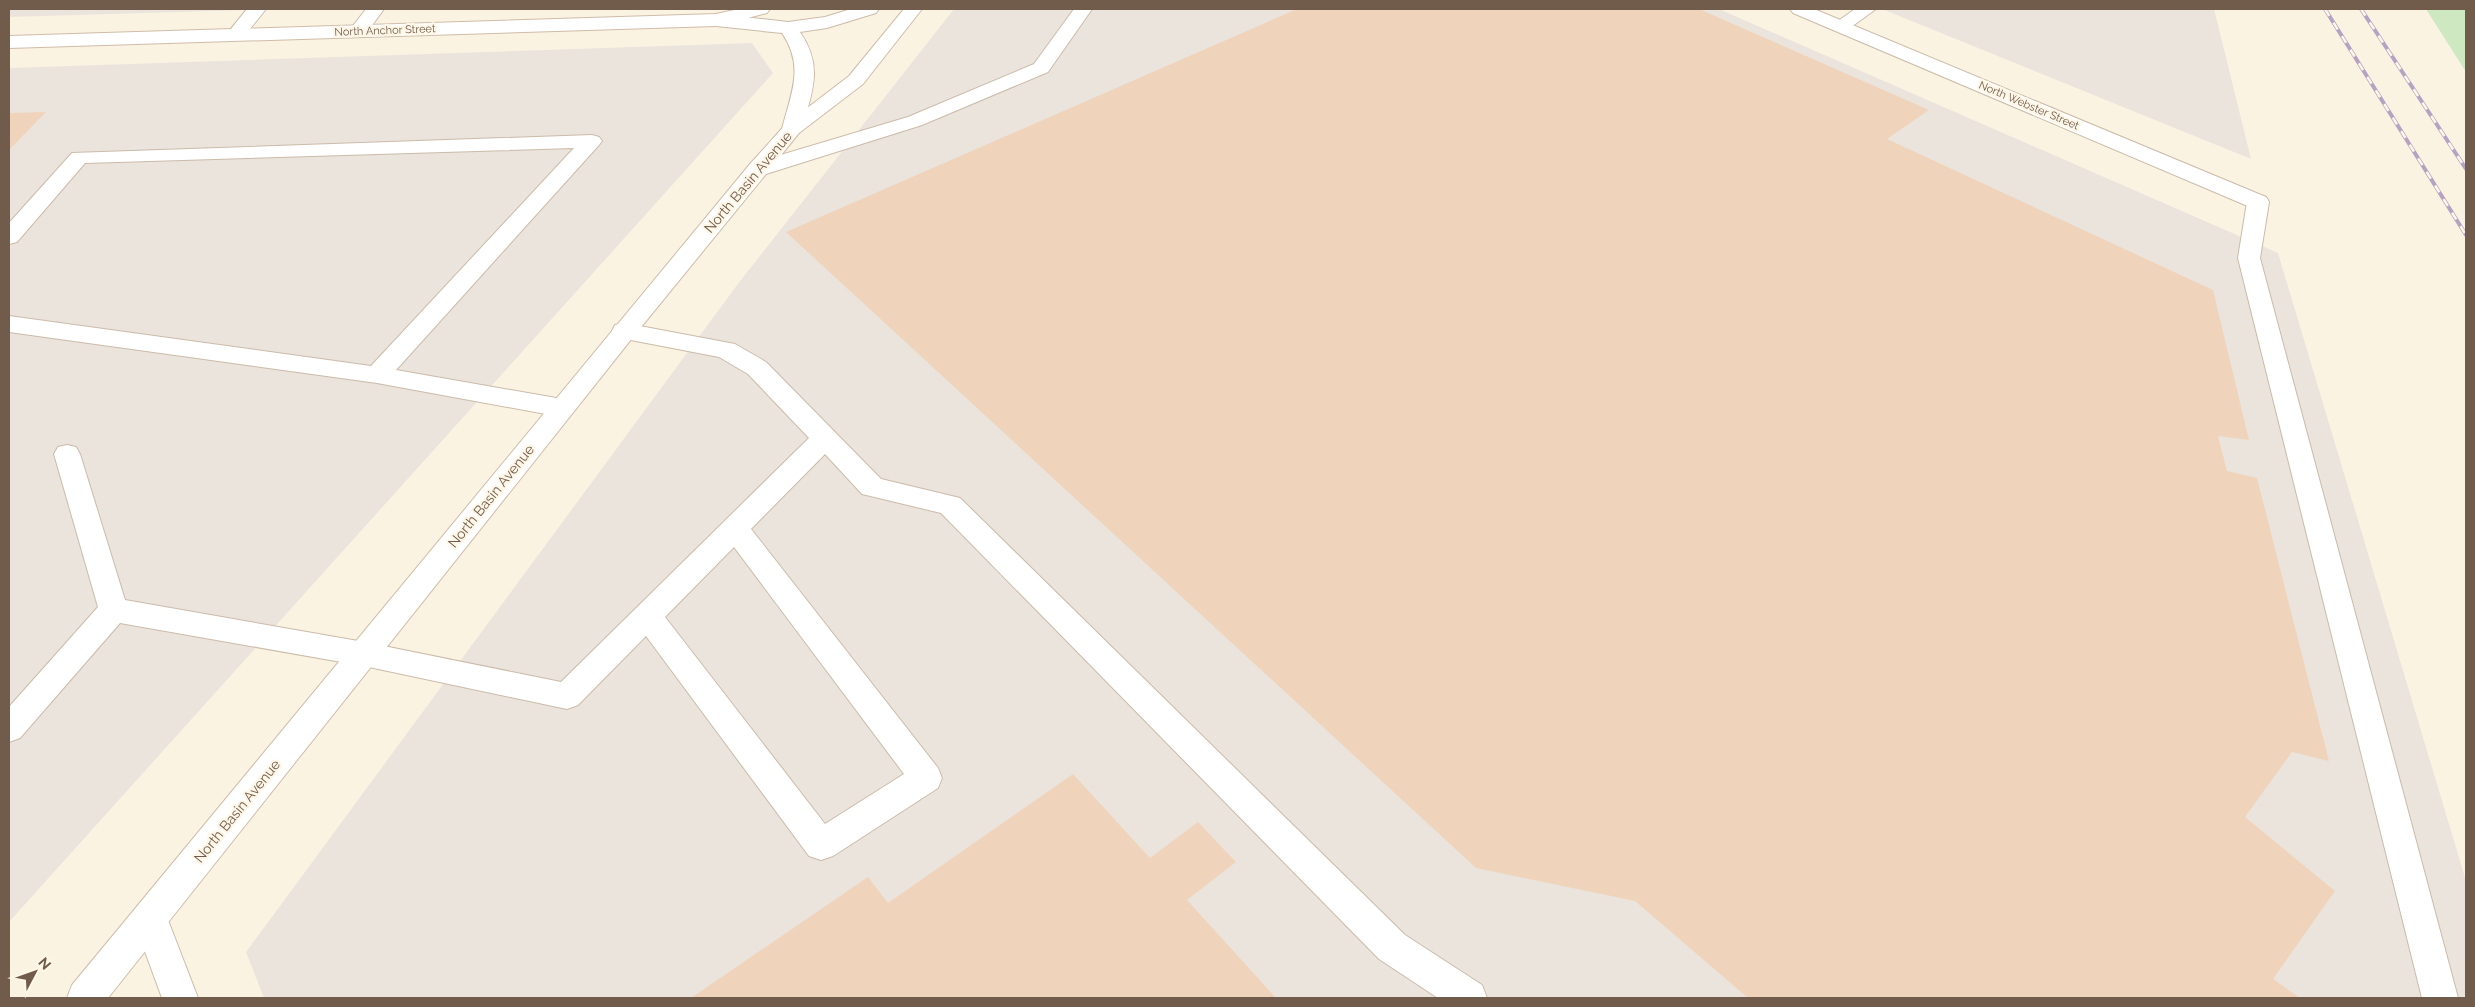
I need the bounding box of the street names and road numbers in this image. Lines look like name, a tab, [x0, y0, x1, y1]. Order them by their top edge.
street label: North Anchor Street	[334, 22, 436, 39]
street label: North Webster Street	[1977, 78, 2081, 133]
street label: North Basin Avenue	[701, 128, 795, 236]
street label: North Basin Avenue	[445, 441, 537, 551]
street label: North Basin Avenue	[191, 756, 283, 866]

